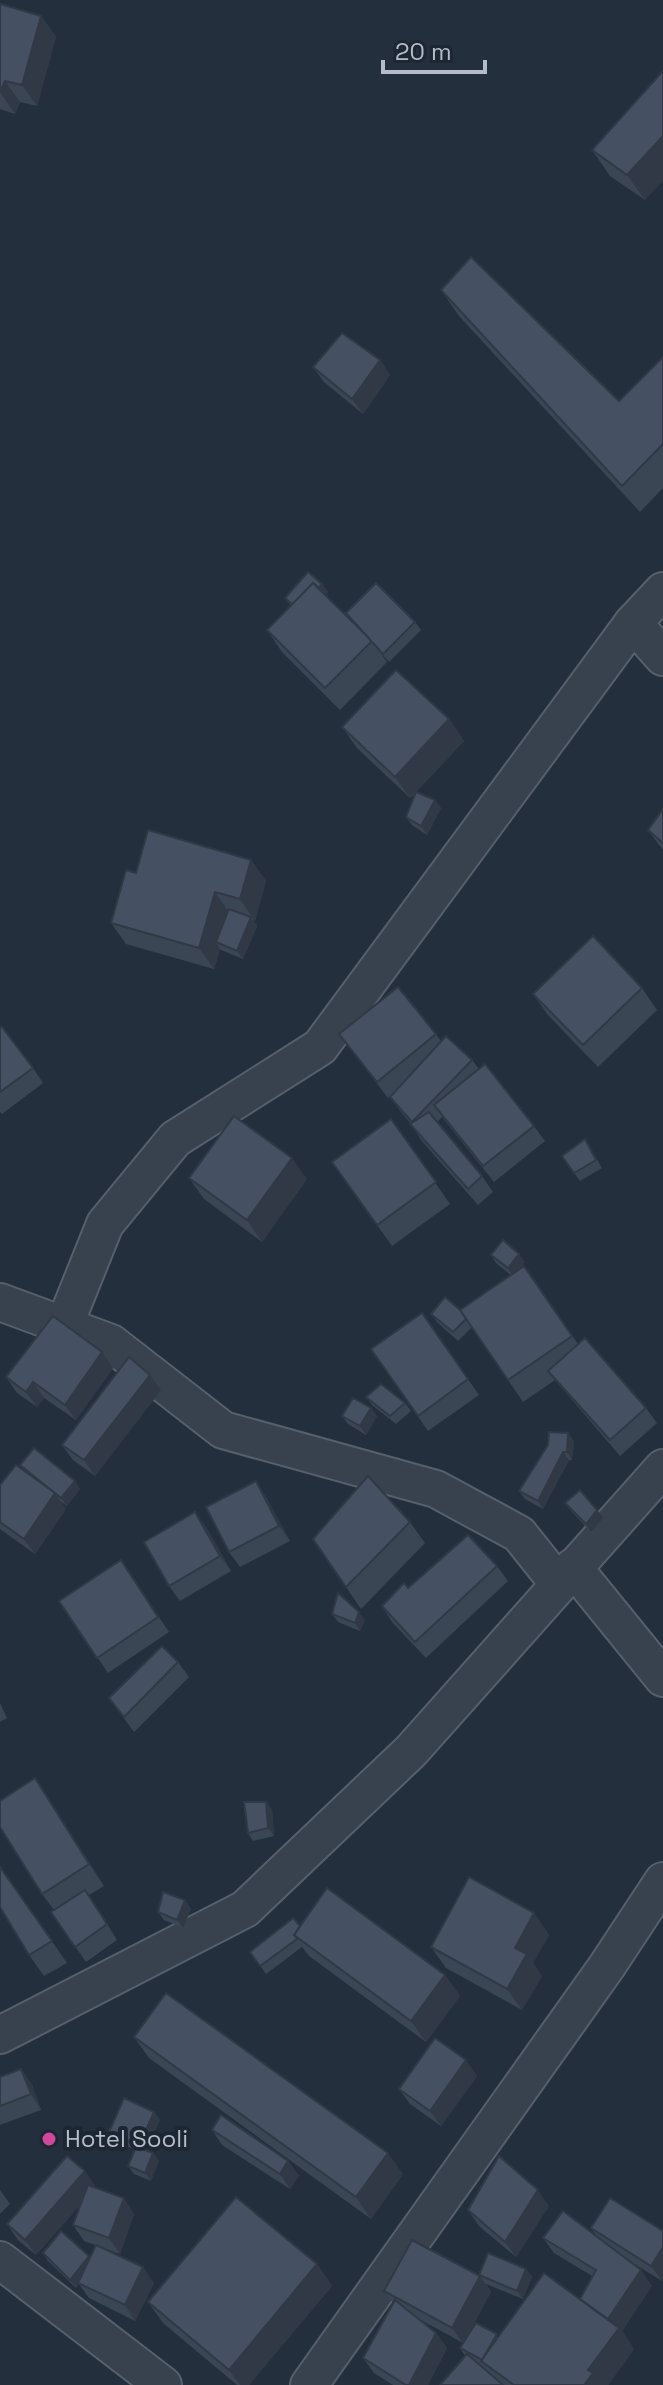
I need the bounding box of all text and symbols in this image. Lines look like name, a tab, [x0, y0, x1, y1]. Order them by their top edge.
scale bar	[383, 24, 485, 74]
text: 20 m	[395, 36, 452, 67]
place label: Hotel Sooli	[65, 2123, 188, 2154]
marker: Hotel Sooli	[40, 2130, 58, 2148]

